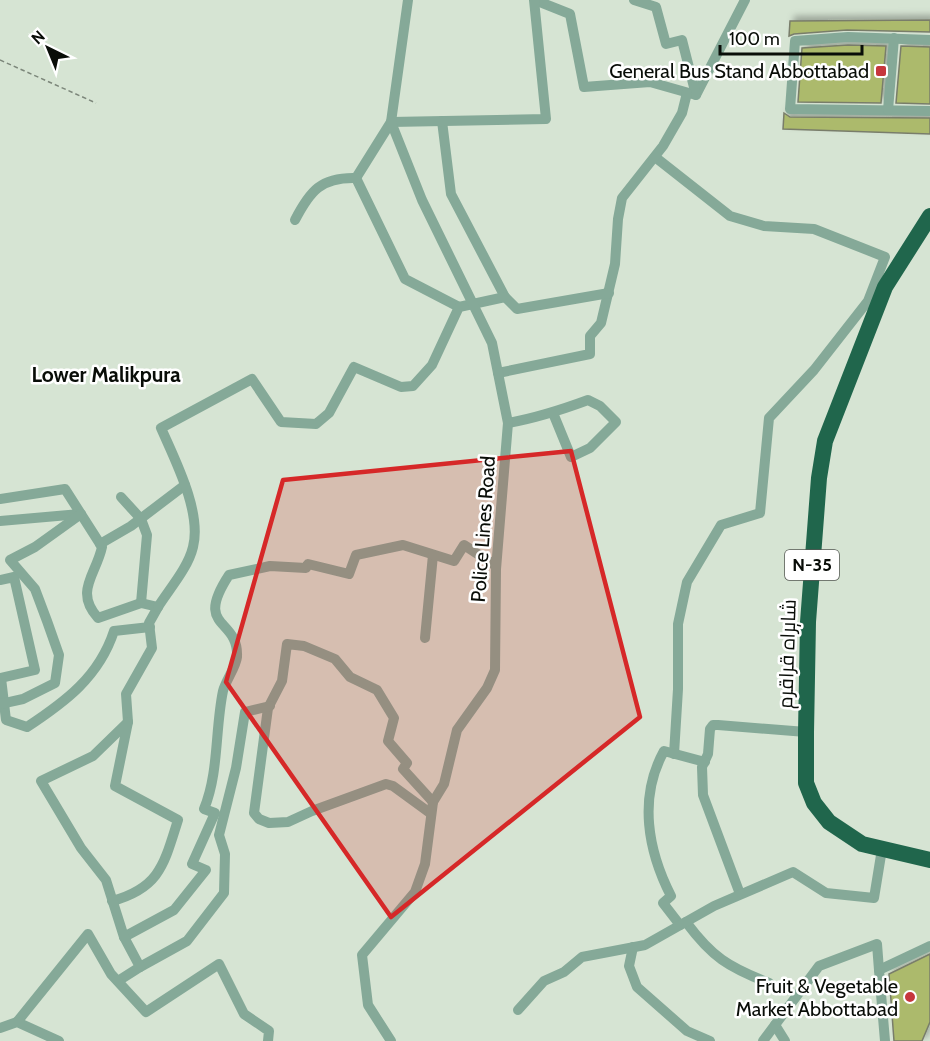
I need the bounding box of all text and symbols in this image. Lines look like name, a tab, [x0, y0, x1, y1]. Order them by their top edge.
north arrow	[18, 18, 78, 78]
scale bar	[720, 18, 862, 56]
text: N	[27, 27, 49, 48]
text: 100 m	[729, 28, 780, 50]
place label: General Bus Stand Abbottabad	[609, 59, 869, 83]
marker: General Bus Stand Abbottabad	[874, 64, 888, 78]
district label: Lower Malikpura	[31, 362, 181, 387]
street label: Police Lines Road	[466, 455, 500, 603]
road number: N-35	[785, 550, 839, 580]
street label: شاہراہ قراقرم	[773, 599, 803, 709]
place label: Fruit & Vegetable Market Abbottabad	[736, 974, 898, 1021]
marker: Fruit & Vegetable Market Abbottabad	[903, 990, 917, 1004]

